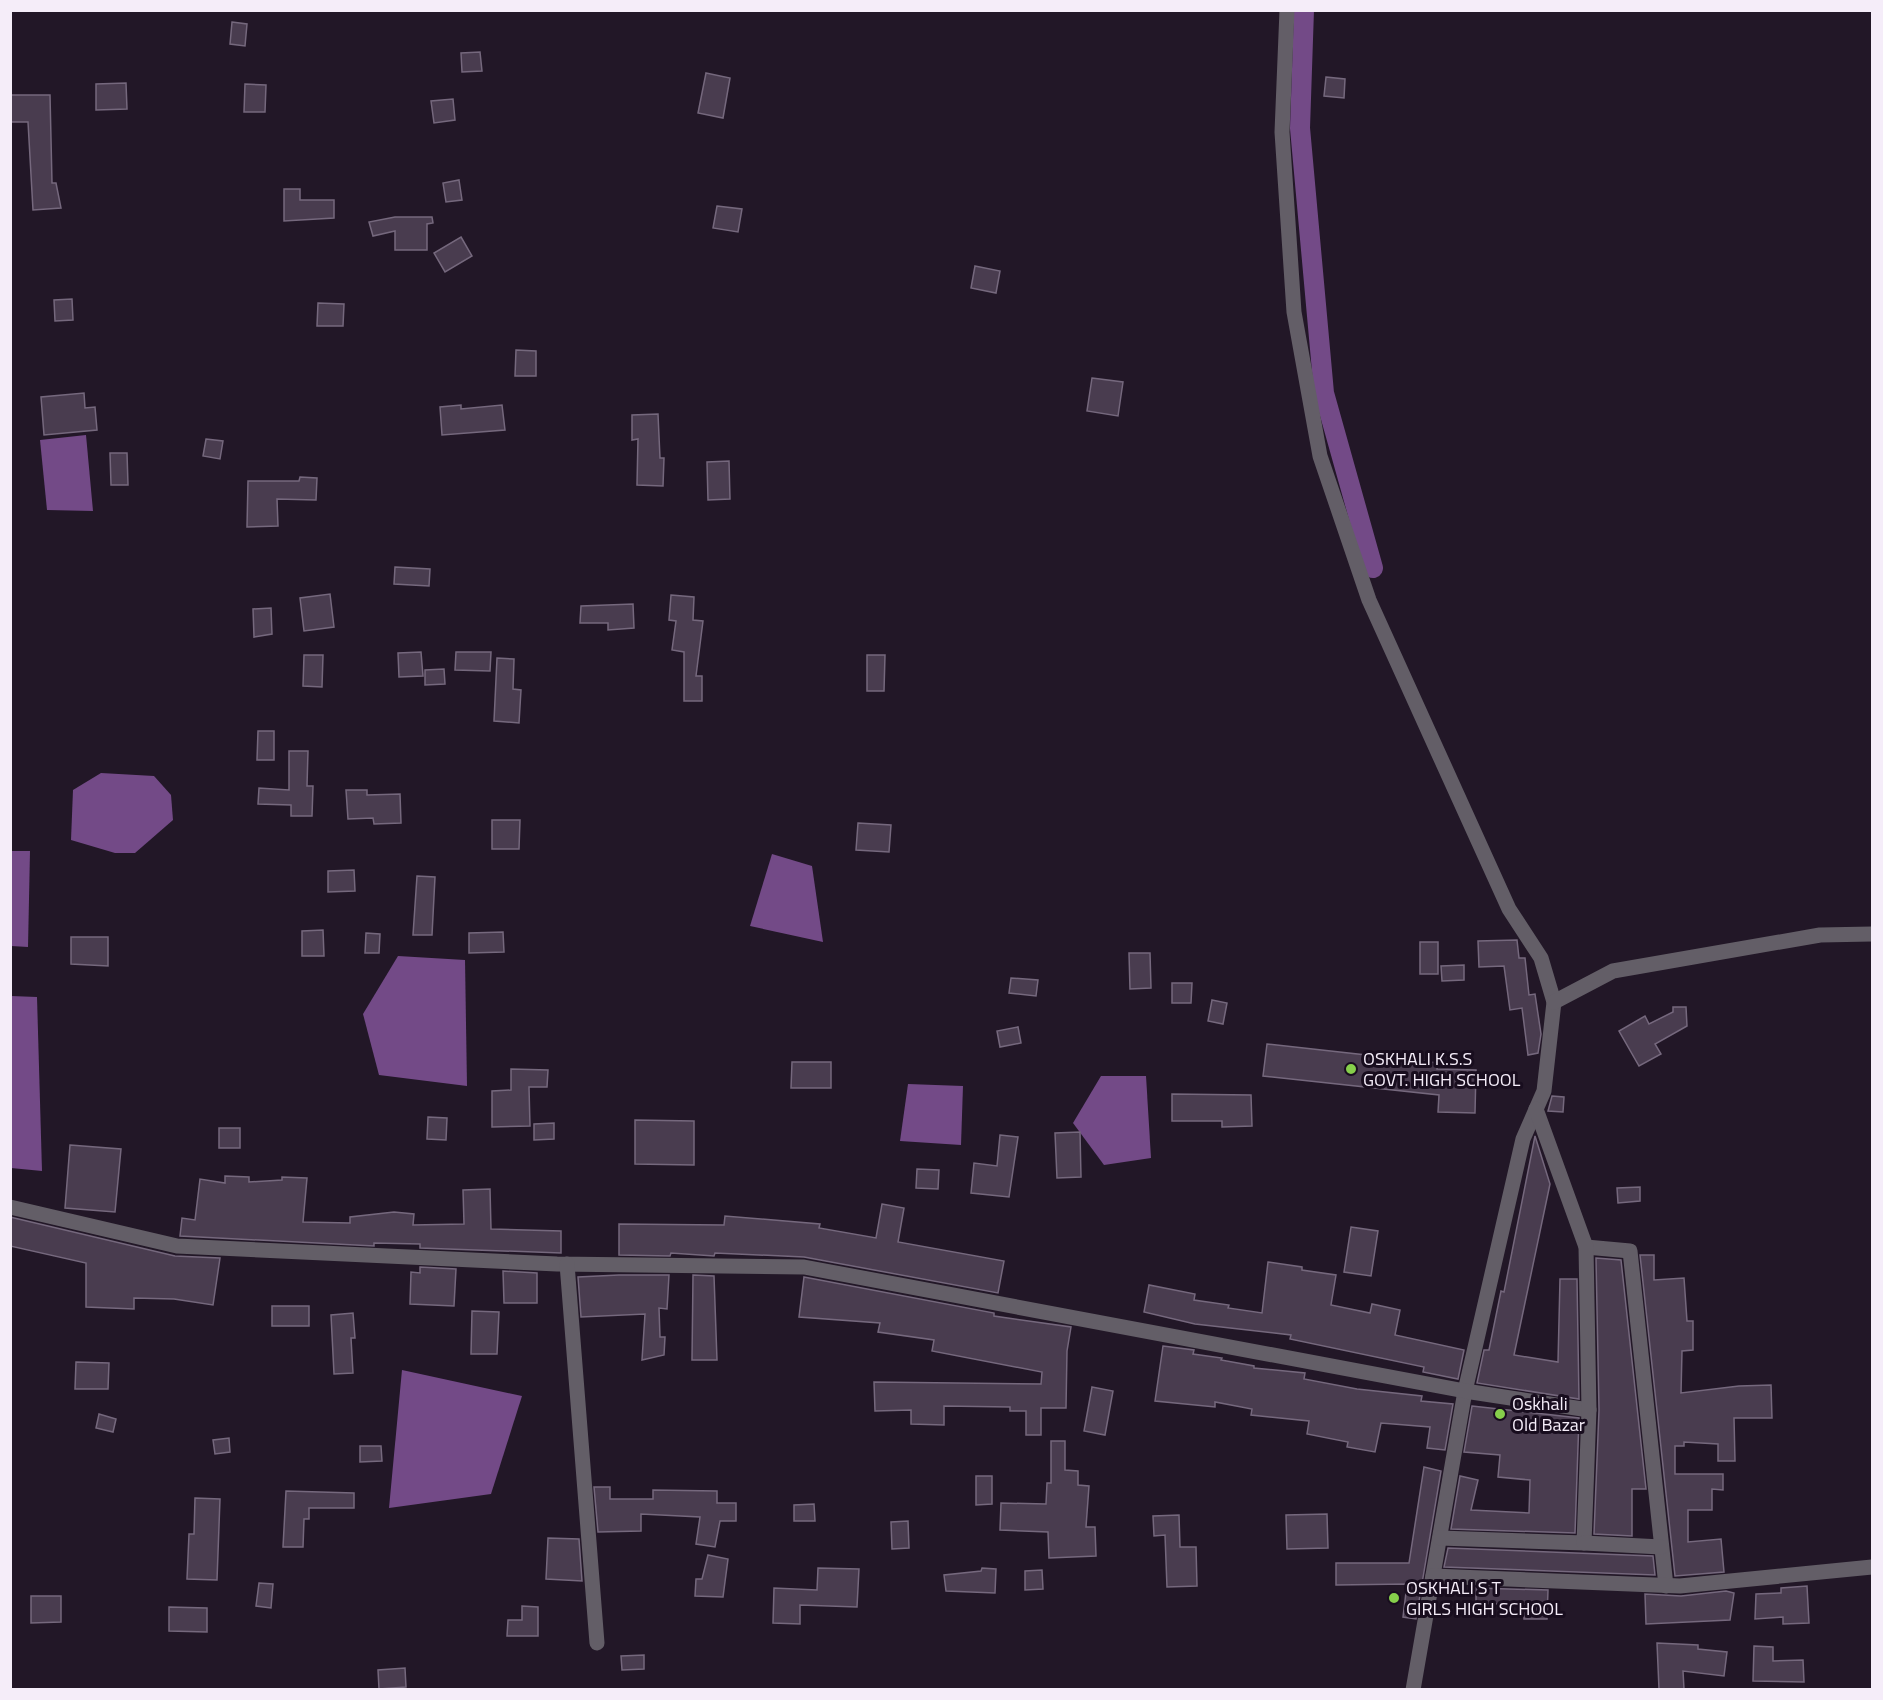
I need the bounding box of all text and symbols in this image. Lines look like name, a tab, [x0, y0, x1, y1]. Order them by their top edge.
place label: OSKHALI K.S.S GOVT. HIGH SCHOOL	[1363, 1045, 1521, 1093]
marker: OSKHALI K.S.S GOVT. HIGH SCHOOL	[1344, 1062, 1358, 1076]
place label: Oskhali Old Bazar	[1512, 1390, 1585, 1438]
marker: Oskhali Old Bazar	[1493, 1407, 1507, 1421]
place label: OSKHALI S T GIRLS HIGH SCHOOL	[1406, 1574, 1563, 1622]
marker: OSKHALI S T GIRLS HIGH SCHOOL	[1387, 1591, 1401, 1605]

